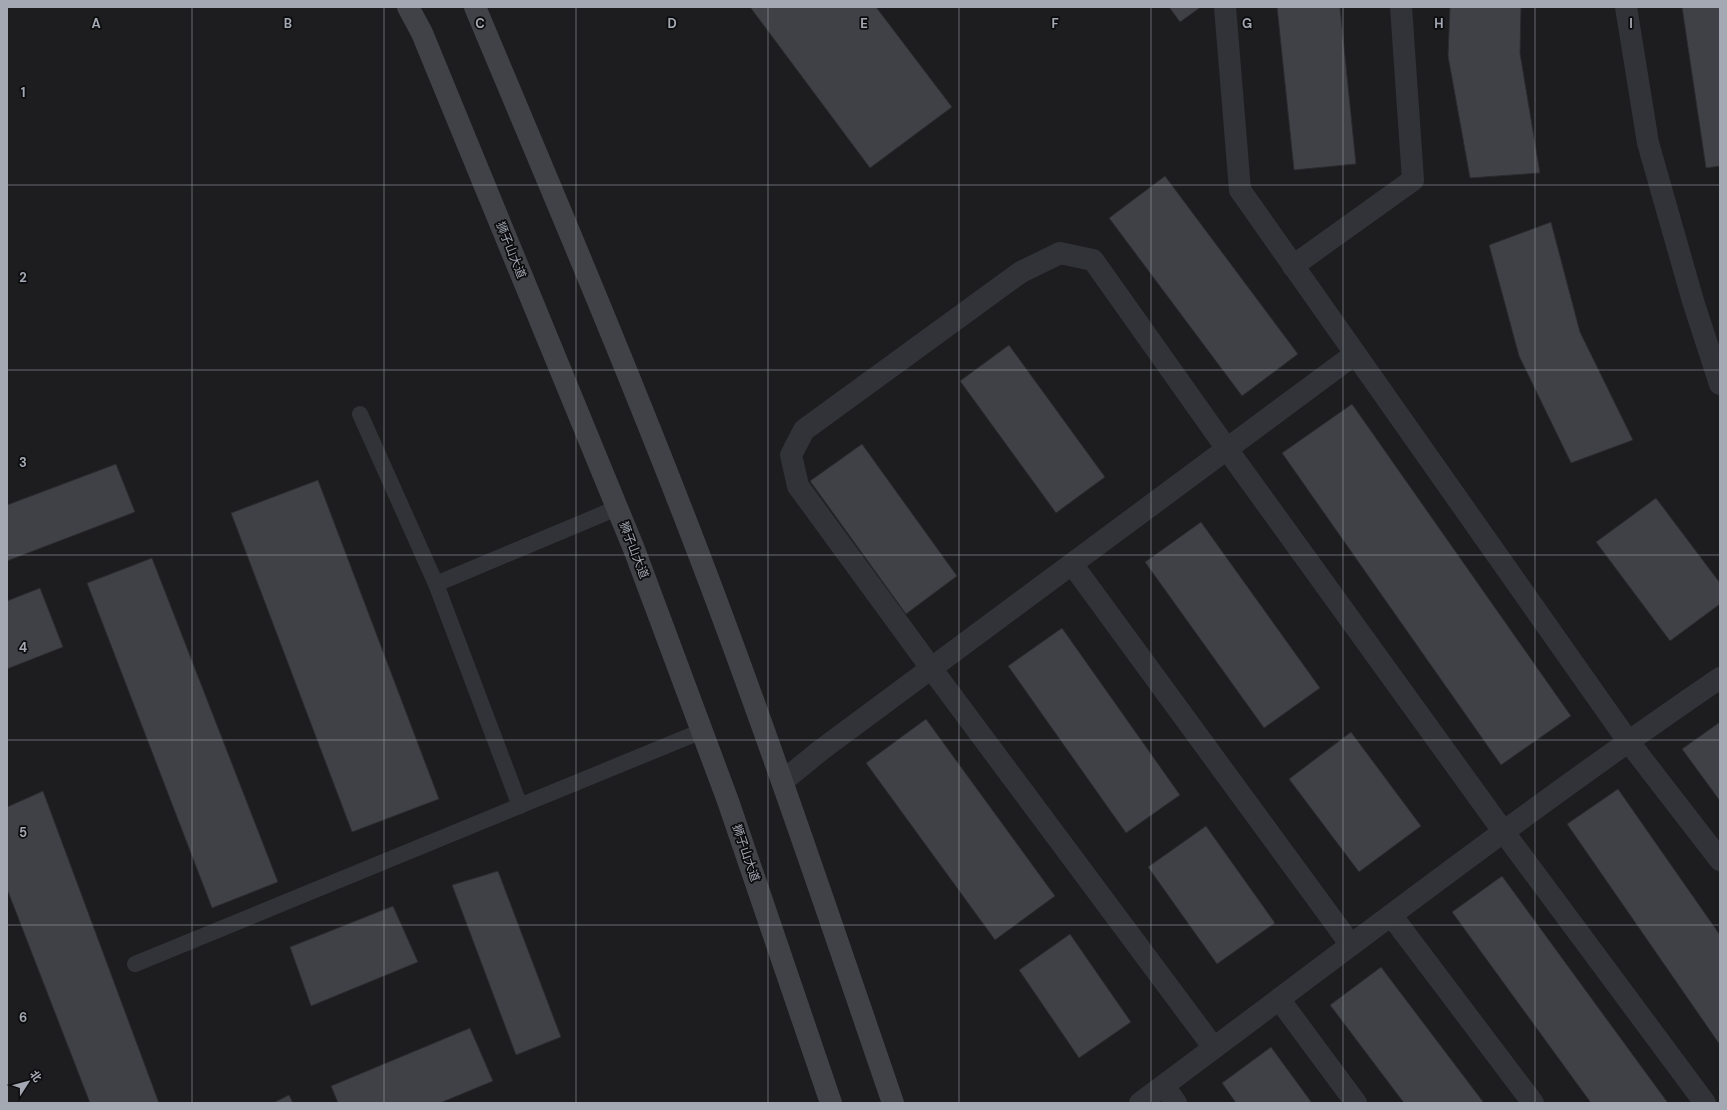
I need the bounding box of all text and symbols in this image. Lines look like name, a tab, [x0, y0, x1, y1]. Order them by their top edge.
text: A	[91, 15, 101, 32]
text: B	[284, 15, 292, 32]
text: C	[475, 15, 485, 32]
text: D	[667, 15, 677, 32]
text: E	[860, 15, 868, 32]
text: F	[1051, 15, 1059, 32]
text: G	[1242, 15, 1252, 32]
text: H	[1434, 15, 1444, 32]
text: I	[1629, 15, 1633, 32]
text: 1	[21, 84, 25, 101]
street label: 狮子山大道	[492, 219, 530, 281]
text: 2	[19, 269, 27, 286]
text: 3	[19, 454, 27, 471]
street label: 狮子山大道	[616, 519, 652, 581]
text: 4	[19, 639, 27, 656]
street label: 狮子山大道	[729, 822, 763, 884]
text: 5	[19, 824, 27, 841]
text: 6	[19, 1009, 27, 1026]
north arrow	[8, 1062, 48, 1102]
text: 北	[27, 1068, 45, 1085]

